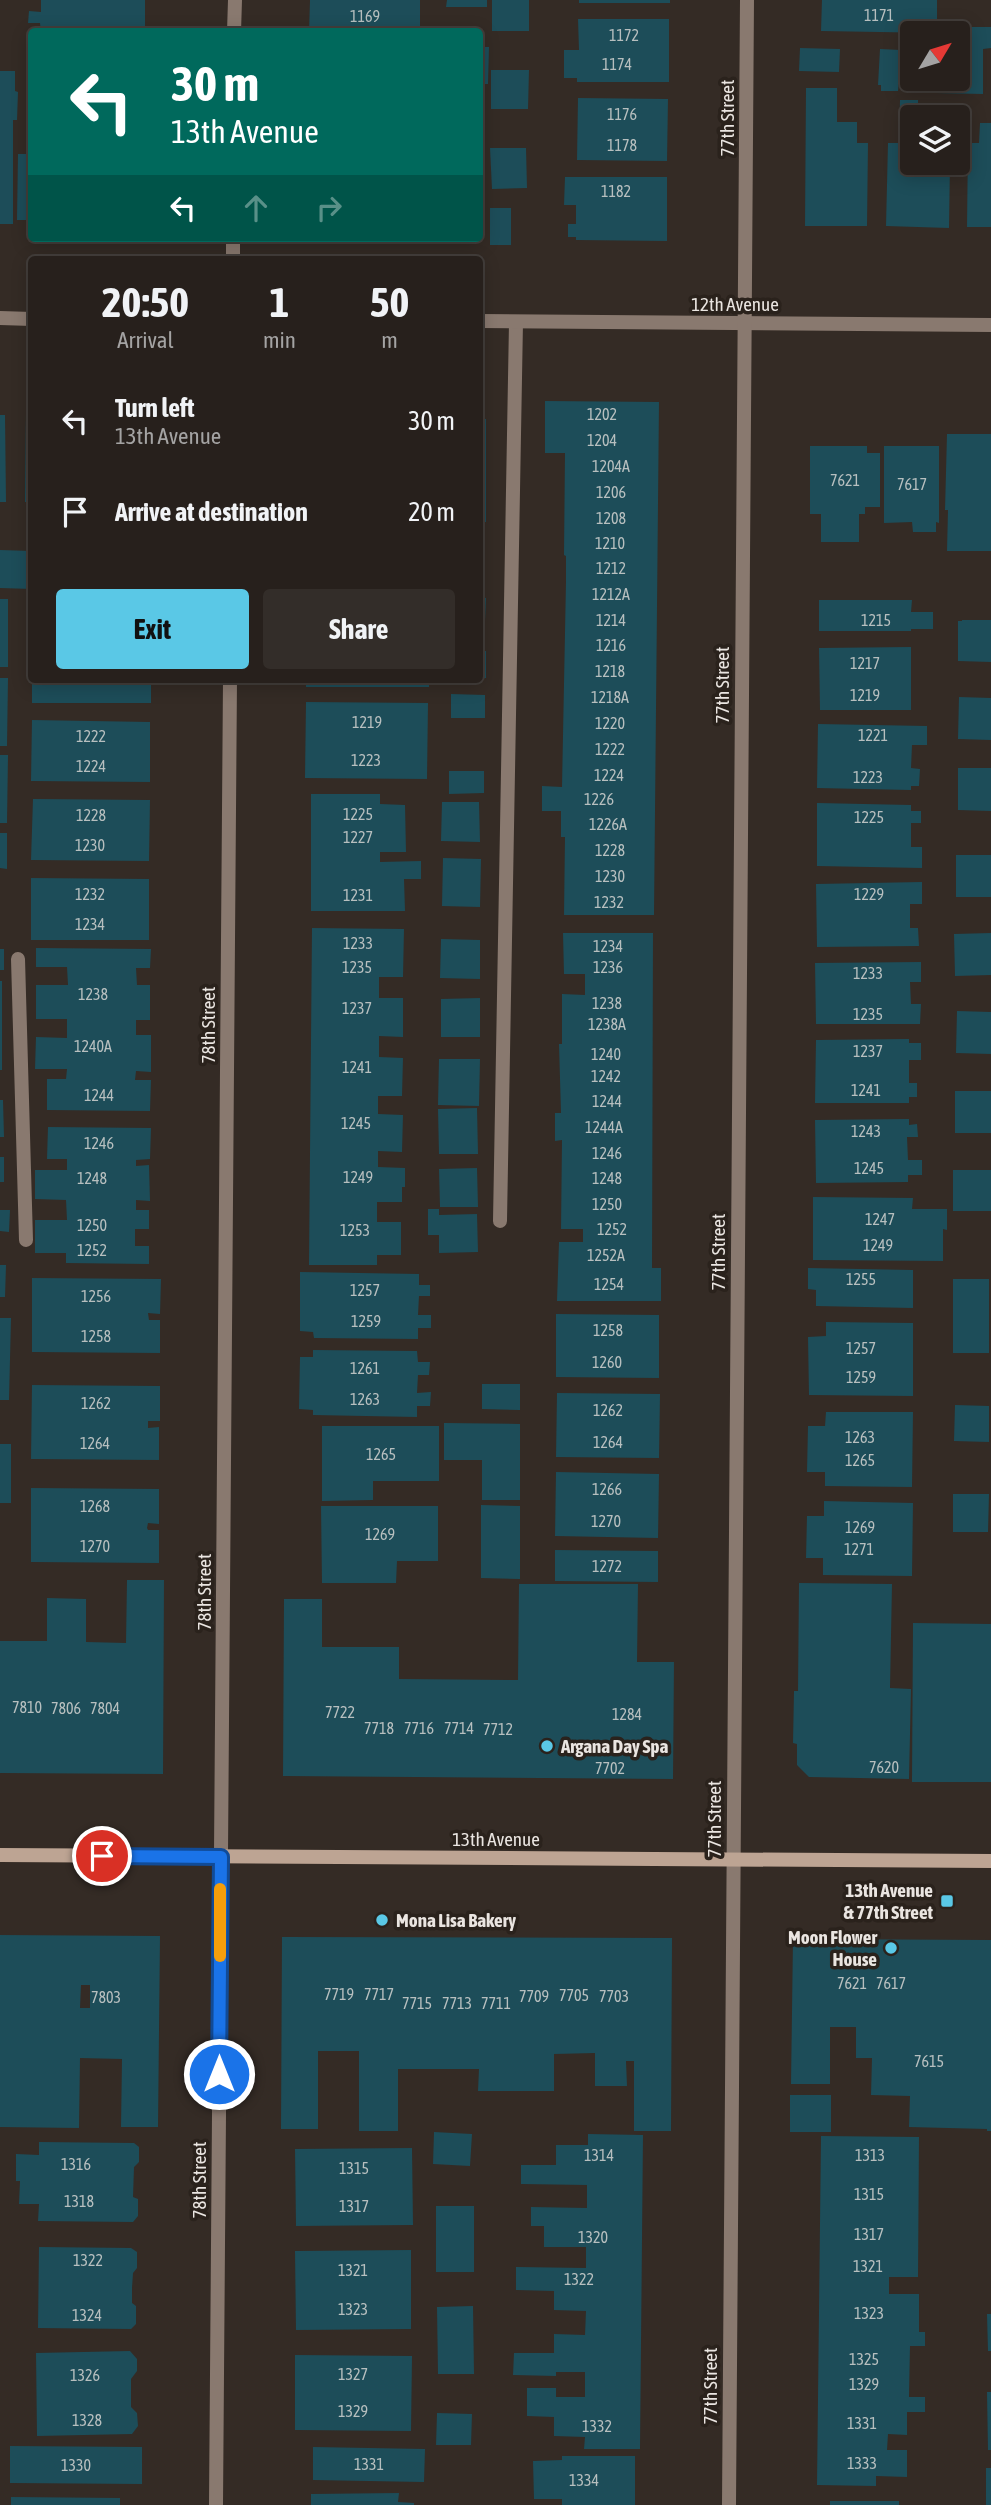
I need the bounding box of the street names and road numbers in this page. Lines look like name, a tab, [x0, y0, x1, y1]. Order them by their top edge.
street label: 77th Street	[716, 80, 738, 156]
street label: 12th Avenue	[691, 293, 779, 315]
street label: 77th Street	[711, 647, 733, 723]
street label: 78th Street	[197, 987, 219, 1063]
street label: 77th Street	[707, 1214, 729, 1290]
street label: 78th Street	[193, 1554, 215, 1630]
street label: 77th Street	[703, 1781, 725, 1857]
street label: 13th Avenue	[452, 1828, 540, 1850]
street label: 78th Street	[188, 2142, 210, 2218]
street label: 77th Street	[699, 2348, 721, 2424]

